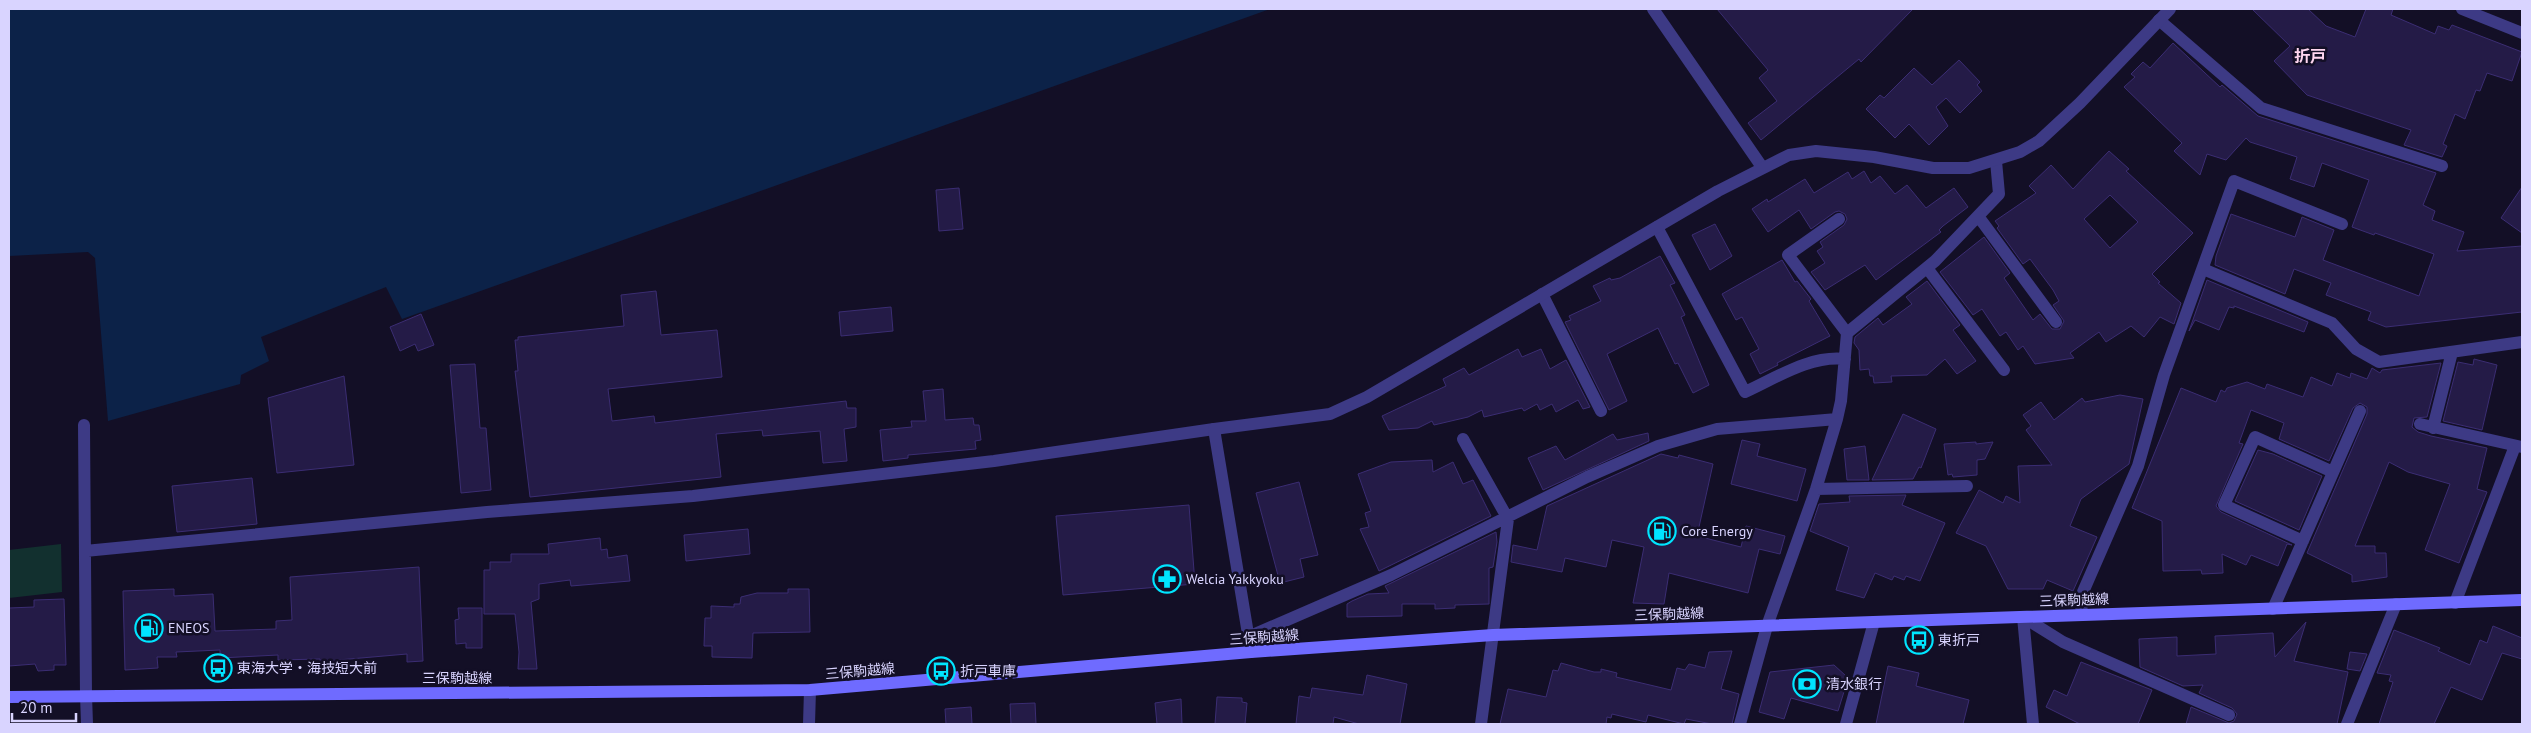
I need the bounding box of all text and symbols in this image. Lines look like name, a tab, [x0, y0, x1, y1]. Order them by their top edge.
district label: 折戸	[2294, 46, 2326, 66]
fuel station icon: Core Energy	[1647, 516, 1677, 546]
place label: Core Energy	[1681, 522, 1753, 540]
pharmacy icon: Welcia Yakkyoku	[1152, 564, 1182, 594]
place label: Welcia Yakkyoku	[1186, 570, 1284, 588]
street label: 三保駒越線	[2039, 590, 2109, 610]
street label: 三保駒越線	[1634, 604, 1704, 624]
fuel station icon: ENEOS	[134, 613, 164, 643]
place label: ENEOS	[168, 619, 209, 637]
bus stop icon: 東折戸	[1904, 625, 1934, 655]
street label: 三保駒越線	[1228, 626, 1300, 648]
place label: 東折戸	[1938, 631, 1980, 649]
bus stop icon: 東海大学・海技短大前	[203, 653, 233, 683]
bus stop icon: 折戸車庫	[926, 656, 956, 686]
place label: 東海大学・海技短大前	[237, 659, 377, 677]
street label: 三保駒越線	[824, 659, 896, 683]
place label: 折戸車庫	[960, 662, 1016, 680]
street label: 三保駒越線	[422, 669, 492, 687]
bank icon: 清水銀行	[1792, 669, 1822, 699]
place label: 清水銀行	[1826, 675, 1882, 693]
scale bar	[12, 690, 76, 722]
text: 20 m	[20, 698, 53, 717]

